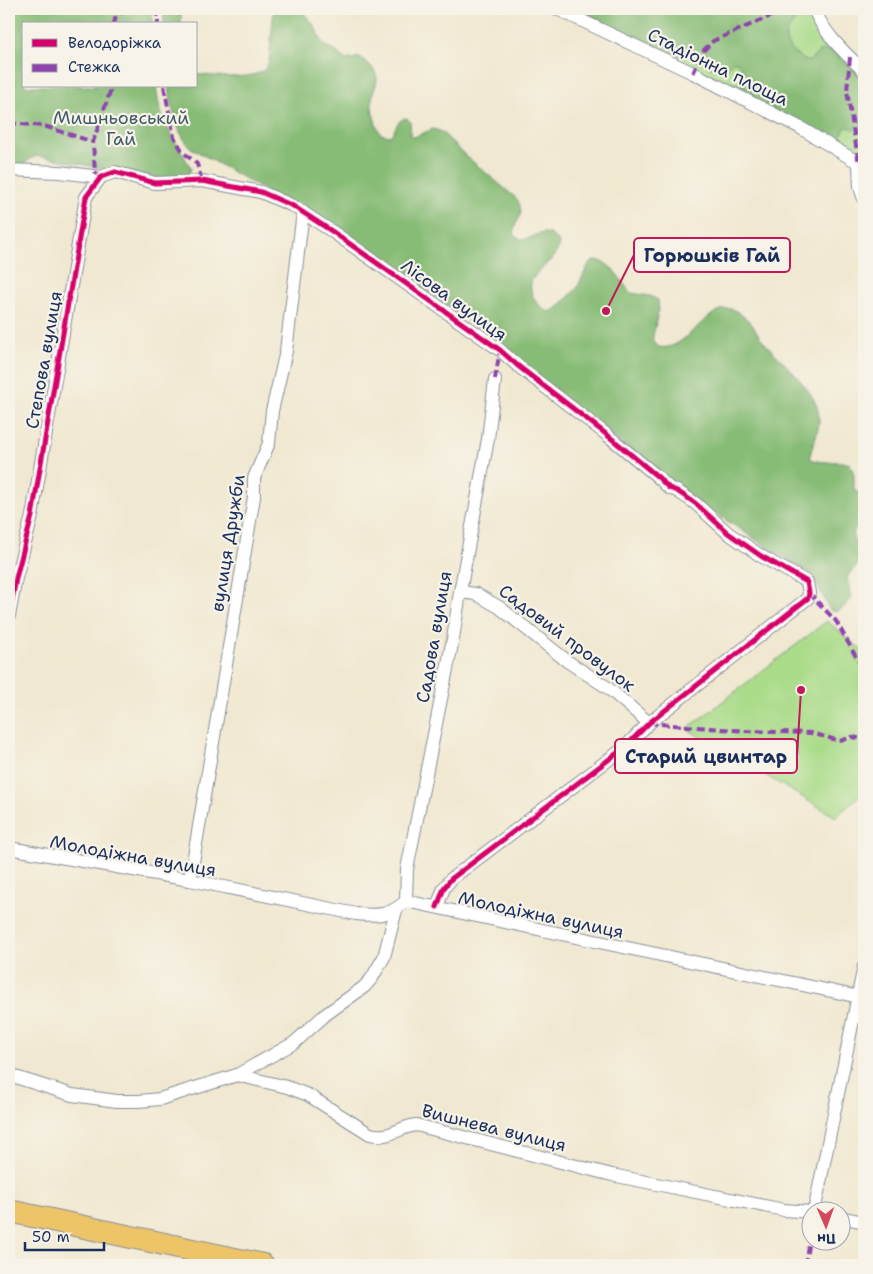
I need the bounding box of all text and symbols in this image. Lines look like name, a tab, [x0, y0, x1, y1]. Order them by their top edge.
legend	[22, 22, 198, 88]
street label: Стадіонна площа	[644, 23, 792, 111]
text: Велодоріжка	[68, 33, 162, 53]
text: Стежка	[68, 57, 121, 77]
park label: Мишньовський Гай	[53, 106, 189, 151]
callout: Горюшків Гай	[634, 238, 790, 272]
text: Горюшків Гай	[644, 243, 780, 268]
street label: Лісова вулиця	[396, 253, 512, 347]
street label: Степова вулиця	[20, 289, 68, 431]
street label: вулиця Дружби	[205, 472, 251, 613]
street label: Садова вулиця	[411, 569, 457, 705]
street label: Садовий провулок	[494, 579, 640, 697]
callout: Старий цвинтар	[615, 739, 797, 773]
text: Старий цвинтар	[625, 744, 787, 769]
street label: Молодіжна вулиця	[48, 830, 218, 882]
street label: Молодіжна вулиця	[456, 886, 626, 944]
street label: Вишнева вулиця	[419, 1098, 569, 1158]
north arrow	[800, 1202, 850, 1252]
scale bar	[25, 1219, 104, 1251]
text: 50 m	[32, 1227, 70, 1247]
text: Пн	[817, 1230, 836, 1248]

